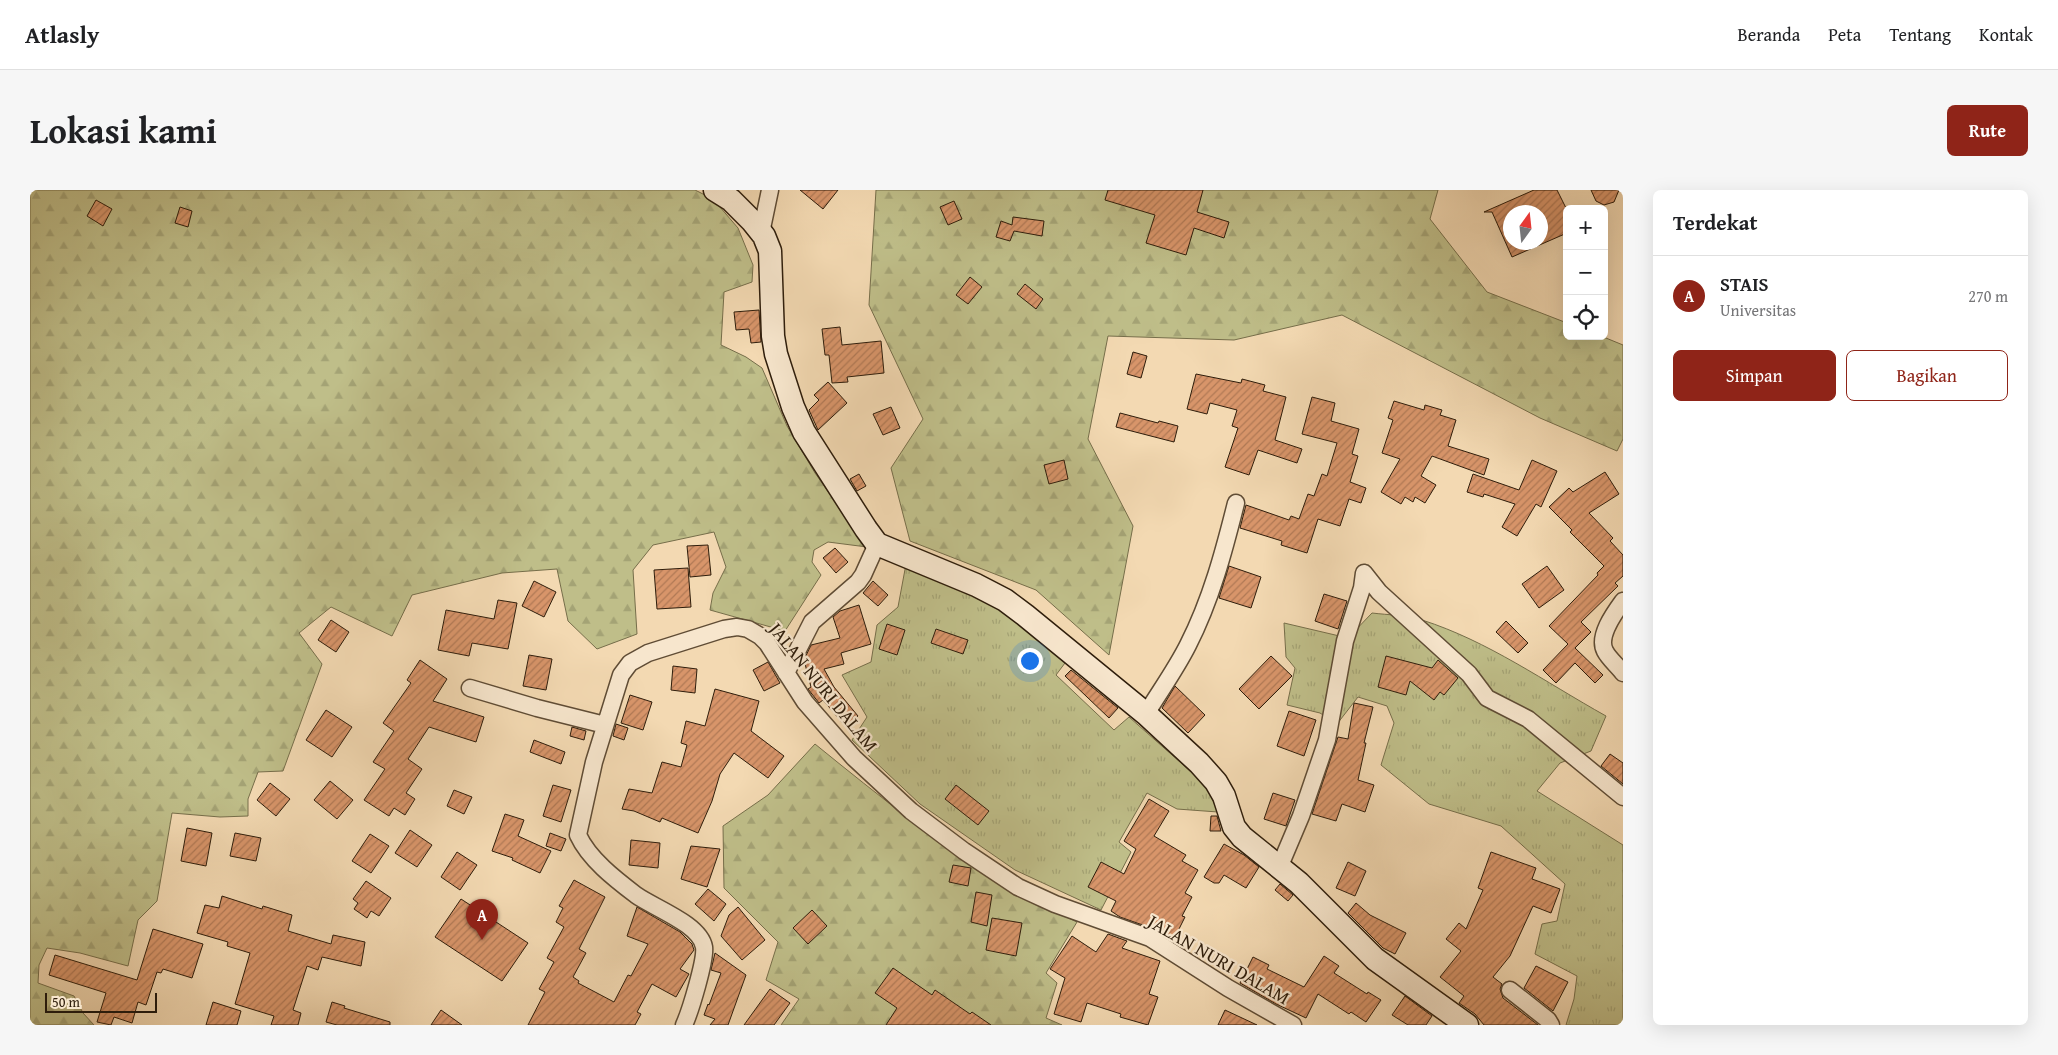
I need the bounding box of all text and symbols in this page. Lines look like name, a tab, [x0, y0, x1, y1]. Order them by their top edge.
text: Atlasly	[25, 17, 99, 52]
text: Beranda	[1738, 21, 1800, 48]
text: Peta	[1828, 21, 1861, 48]
text: Tentang	[1889, 21, 1951, 48]
text: Kontak	[1979, 21, 2033, 48]
text: Lokasi kami	[30, 105, 217, 156]
button: Rute	[1947, 105, 2028, 156]
north arrow	[1503, 205, 1548, 250]
map controls	[1563, 205, 1608, 340]
button: +	[1563, 205, 1608, 250]
text: Terdekat	[1673, 207, 1757, 238]
button: −	[1563, 250, 1608, 295]
text: STAIS	[1720, 270, 1769, 298]
text: A	[1684, 284, 1694, 308]
text: 270 m	[1968, 284, 2008, 308]
button: locate	[1563, 295, 1608, 340]
text: Universitas	[1720, 298, 1796, 322]
button: Simpan	[1673, 350, 1836, 401]
button: Bagikan	[1846, 350, 2008, 401]
street label: JALAN NURI DALAM	[762, 615, 885, 758]
your location	[1017, 648, 1043, 674]
pin: A	[466, 899, 498, 940]
street label: JALAN NURI DALAM	[1141, 906, 1295, 1011]
scale bar	[45, 990, 158, 1013]
text: 50 m	[52, 992, 80, 1012]

